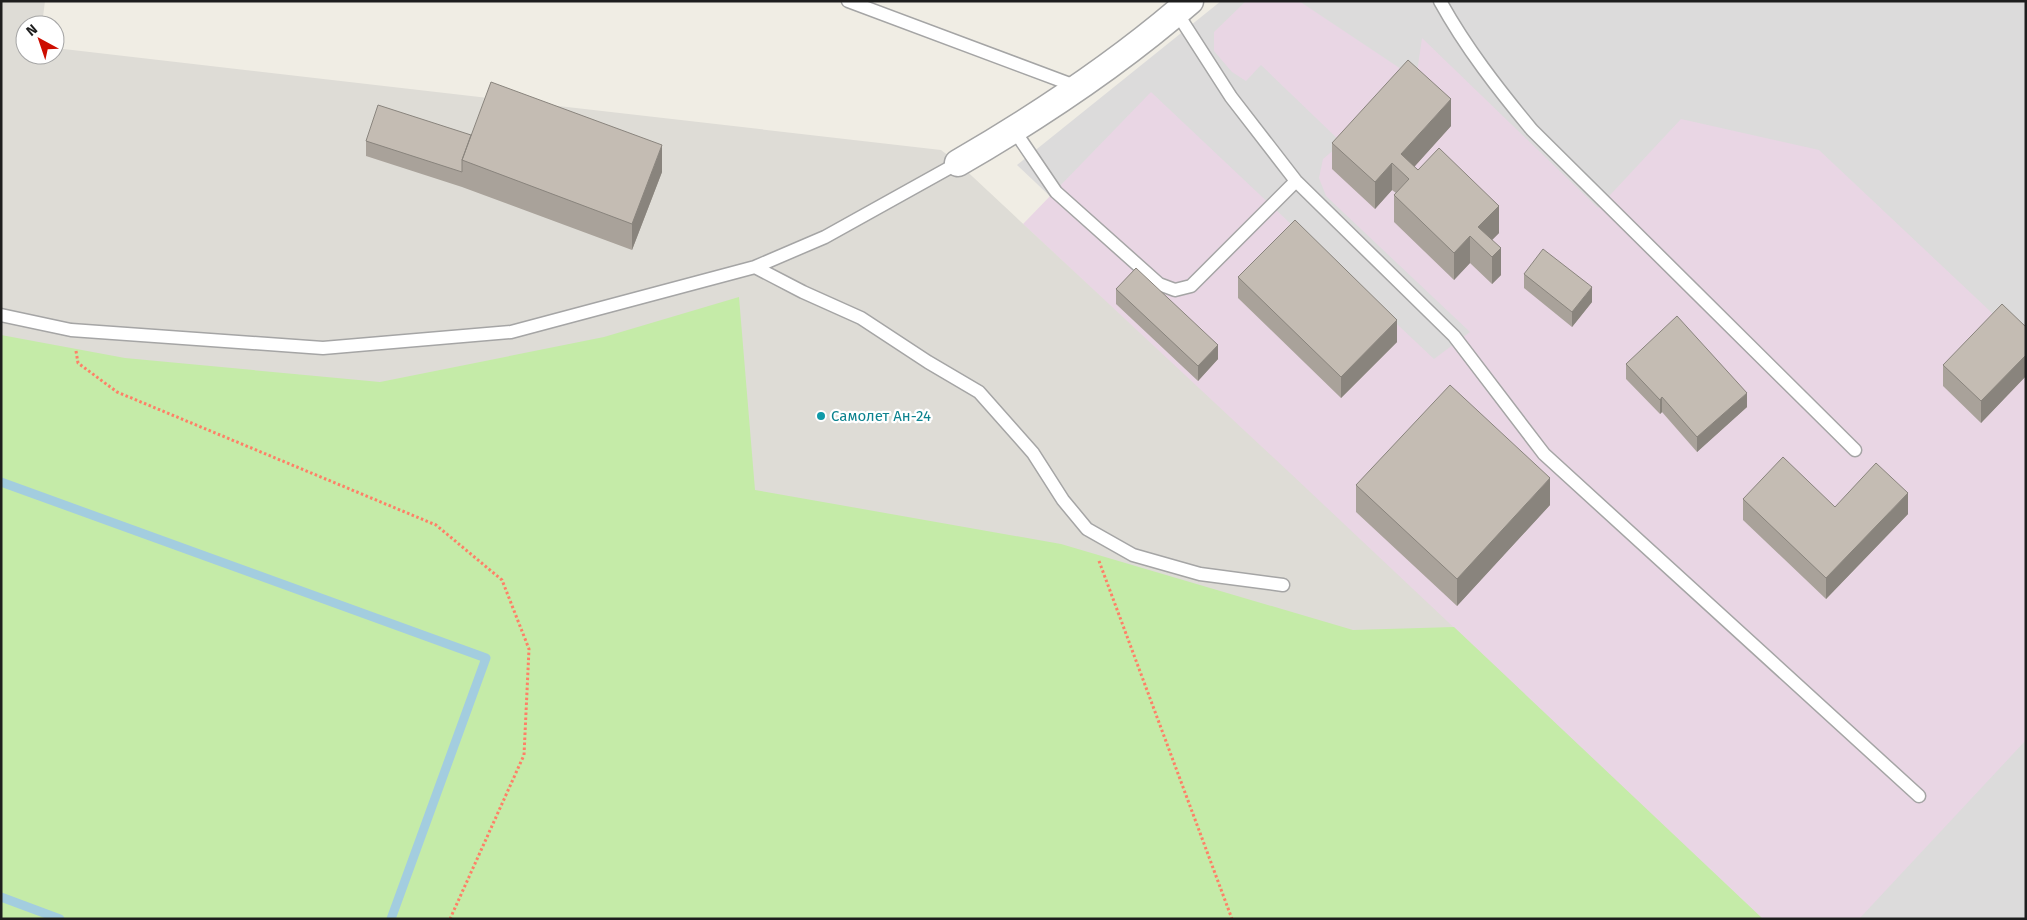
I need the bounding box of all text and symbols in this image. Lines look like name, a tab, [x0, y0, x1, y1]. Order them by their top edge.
north arrow	[15, 15, 65, 65]
text: N	[23, 21, 41, 40]
place label: Самолет Ан-24	[831, 407, 931, 425]
marker: Самолет Ан-24	[815, 410, 827, 422]

